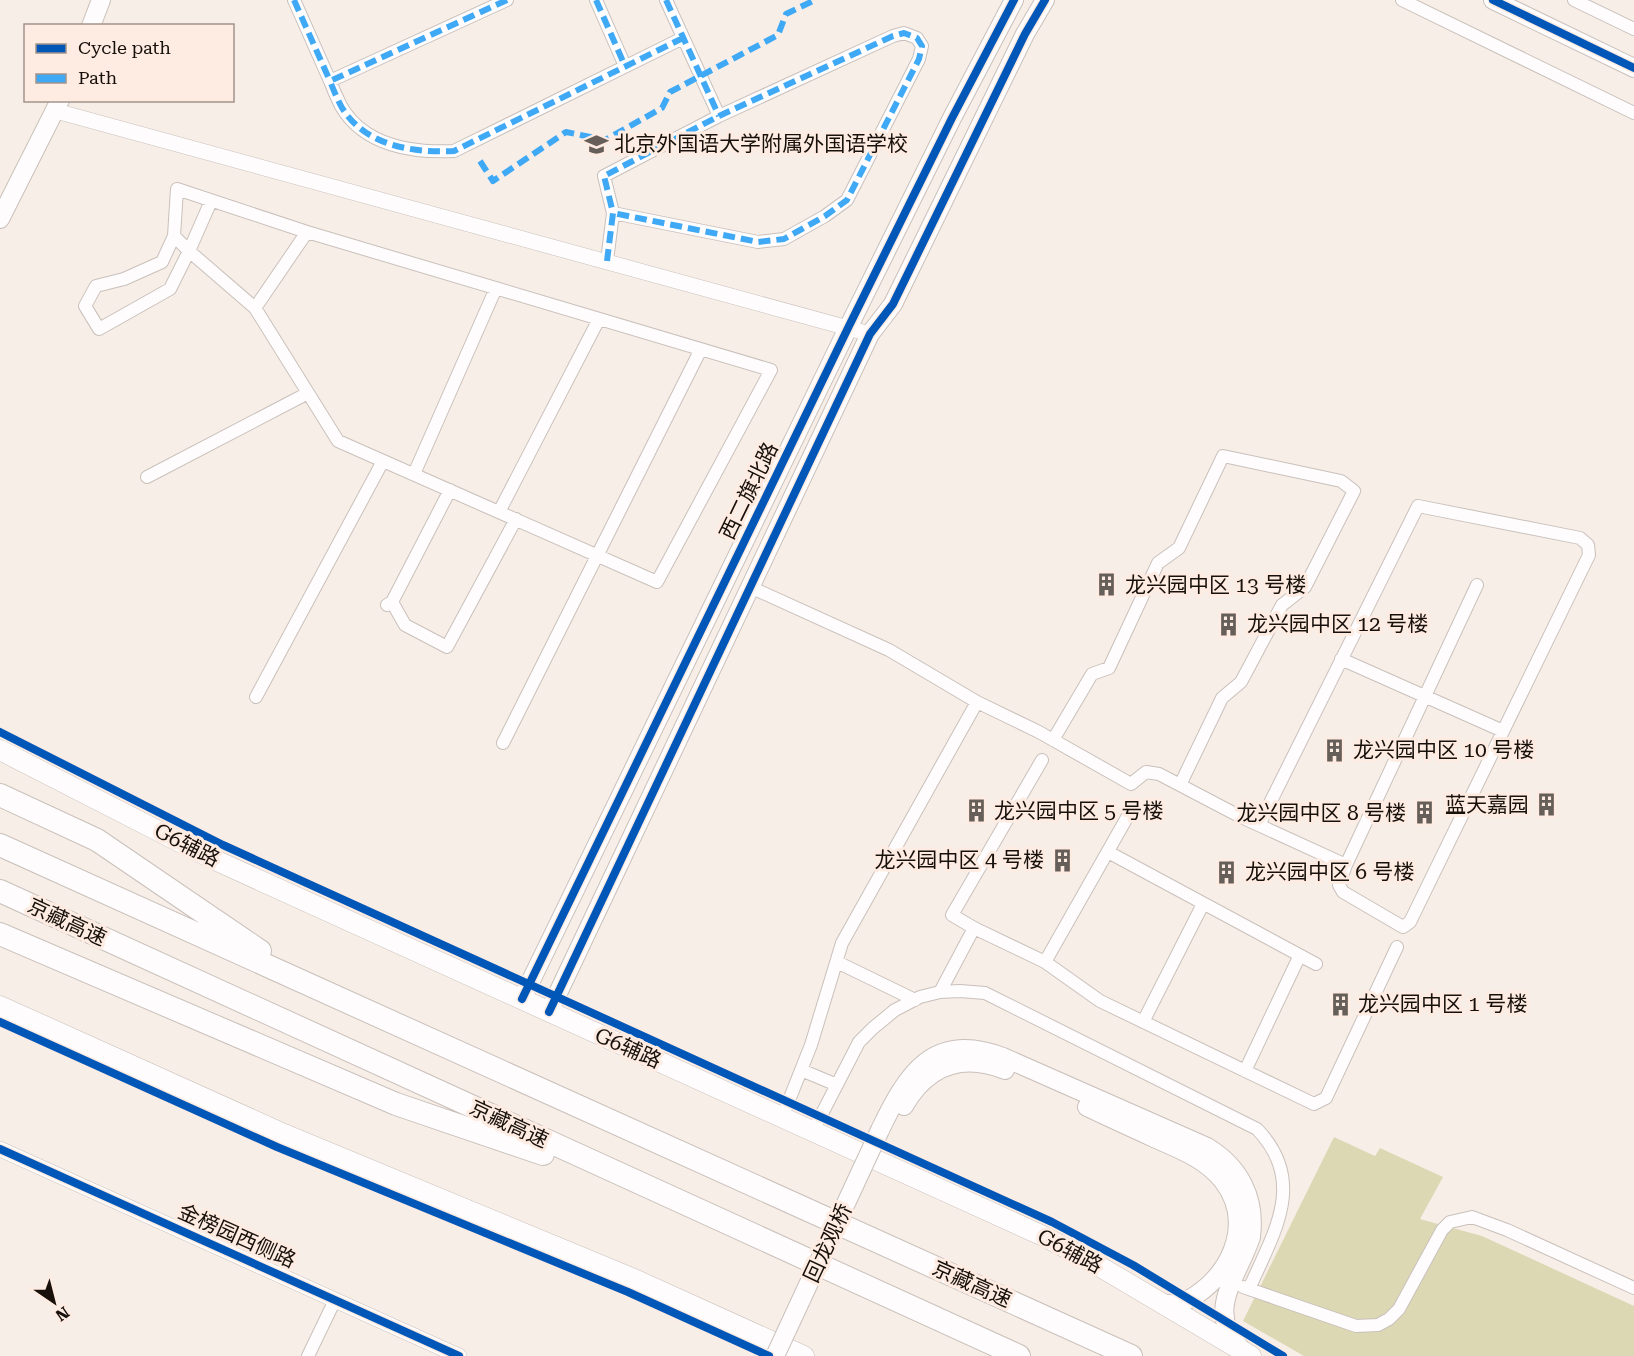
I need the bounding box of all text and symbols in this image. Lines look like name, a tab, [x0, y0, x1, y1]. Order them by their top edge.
legend	[24, 24, 234, 102]
text: Cycle path	[78, 37, 171, 58]
text: Path	[78, 67, 117, 88]
school or university icon: 北京外国语大学附属外国语学校	[583, 131, 609, 157]
place label: 北京外国语大学附属外国语学校	[614, 132, 908, 156]
street label: 西二旗北路	[715, 439, 783, 543]
building icon: 龙兴园中区 13 号楼	[1094, 572, 1120, 598]
place label: 龙兴园中区 13 号楼	[1125, 573, 1306, 597]
building icon: 龙兴园中区 12 号楼	[1216, 611, 1242, 637]
place label: 龙兴园中区 12 号楼	[1247, 612, 1428, 636]
building icon: 龙兴园中区 10 号楼	[1322, 737, 1348, 763]
place label: 龙兴园中区 10 号楼	[1353, 738, 1534, 762]
building icon: 蓝天嘉园	[1534, 792, 1560, 818]
place label: 蓝天嘉园	[1445, 793, 1529, 817]
building icon: 龙兴园中区 5 号楼	[963, 798, 989, 824]
place label: 龙兴园中区 5 号楼	[994, 799, 1163, 823]
building icon: 龙兴园中区 8 号楼	[1411, 800, 1437, 826]
place label: 龙兴园中区 8 号楼	[1237, 801, 1406, 825]
street label: G6辅路	[150, 818, 224, 872]
building icon: 龙兴园中区 4 号楼	[1049, 847, 1075, 873]
place label: 龙兴园中区 4 号楼	[875, 848, 1044, 872]
building icon: 龙兴园中区 6 号楼	[1214, 859, 1240, 885]
place label: 龙兴园中区 6 号楼	[1245, 860, 1414, 884]
street label: 京藏高速	[24, 893, 110, 951]
building icon: 龙兴园中区 1 号楼	[1327, 991, 1353, 1017]
place label: 龙兴园中区 1 号楼	[1358, 992, 1527, 1016]
street label: G6辅路	[591, 1023, 665, 1073]
street label: 京藏高速	[466, 1095, 552, 1153]
street label: 金榜园西侧路	[175, 1199, 299, 1273]
street label: 回龙观桥	[799, 1200, 857, 1286]
street label: G6辅路	[1033, 1224, 1107, 1278]
street label: 京藏高速	[929, 1256, 1015, 1312]
north arrow	[24, 1272, 84, 1332]
text: N	[52, 1303, 73, 1325]

